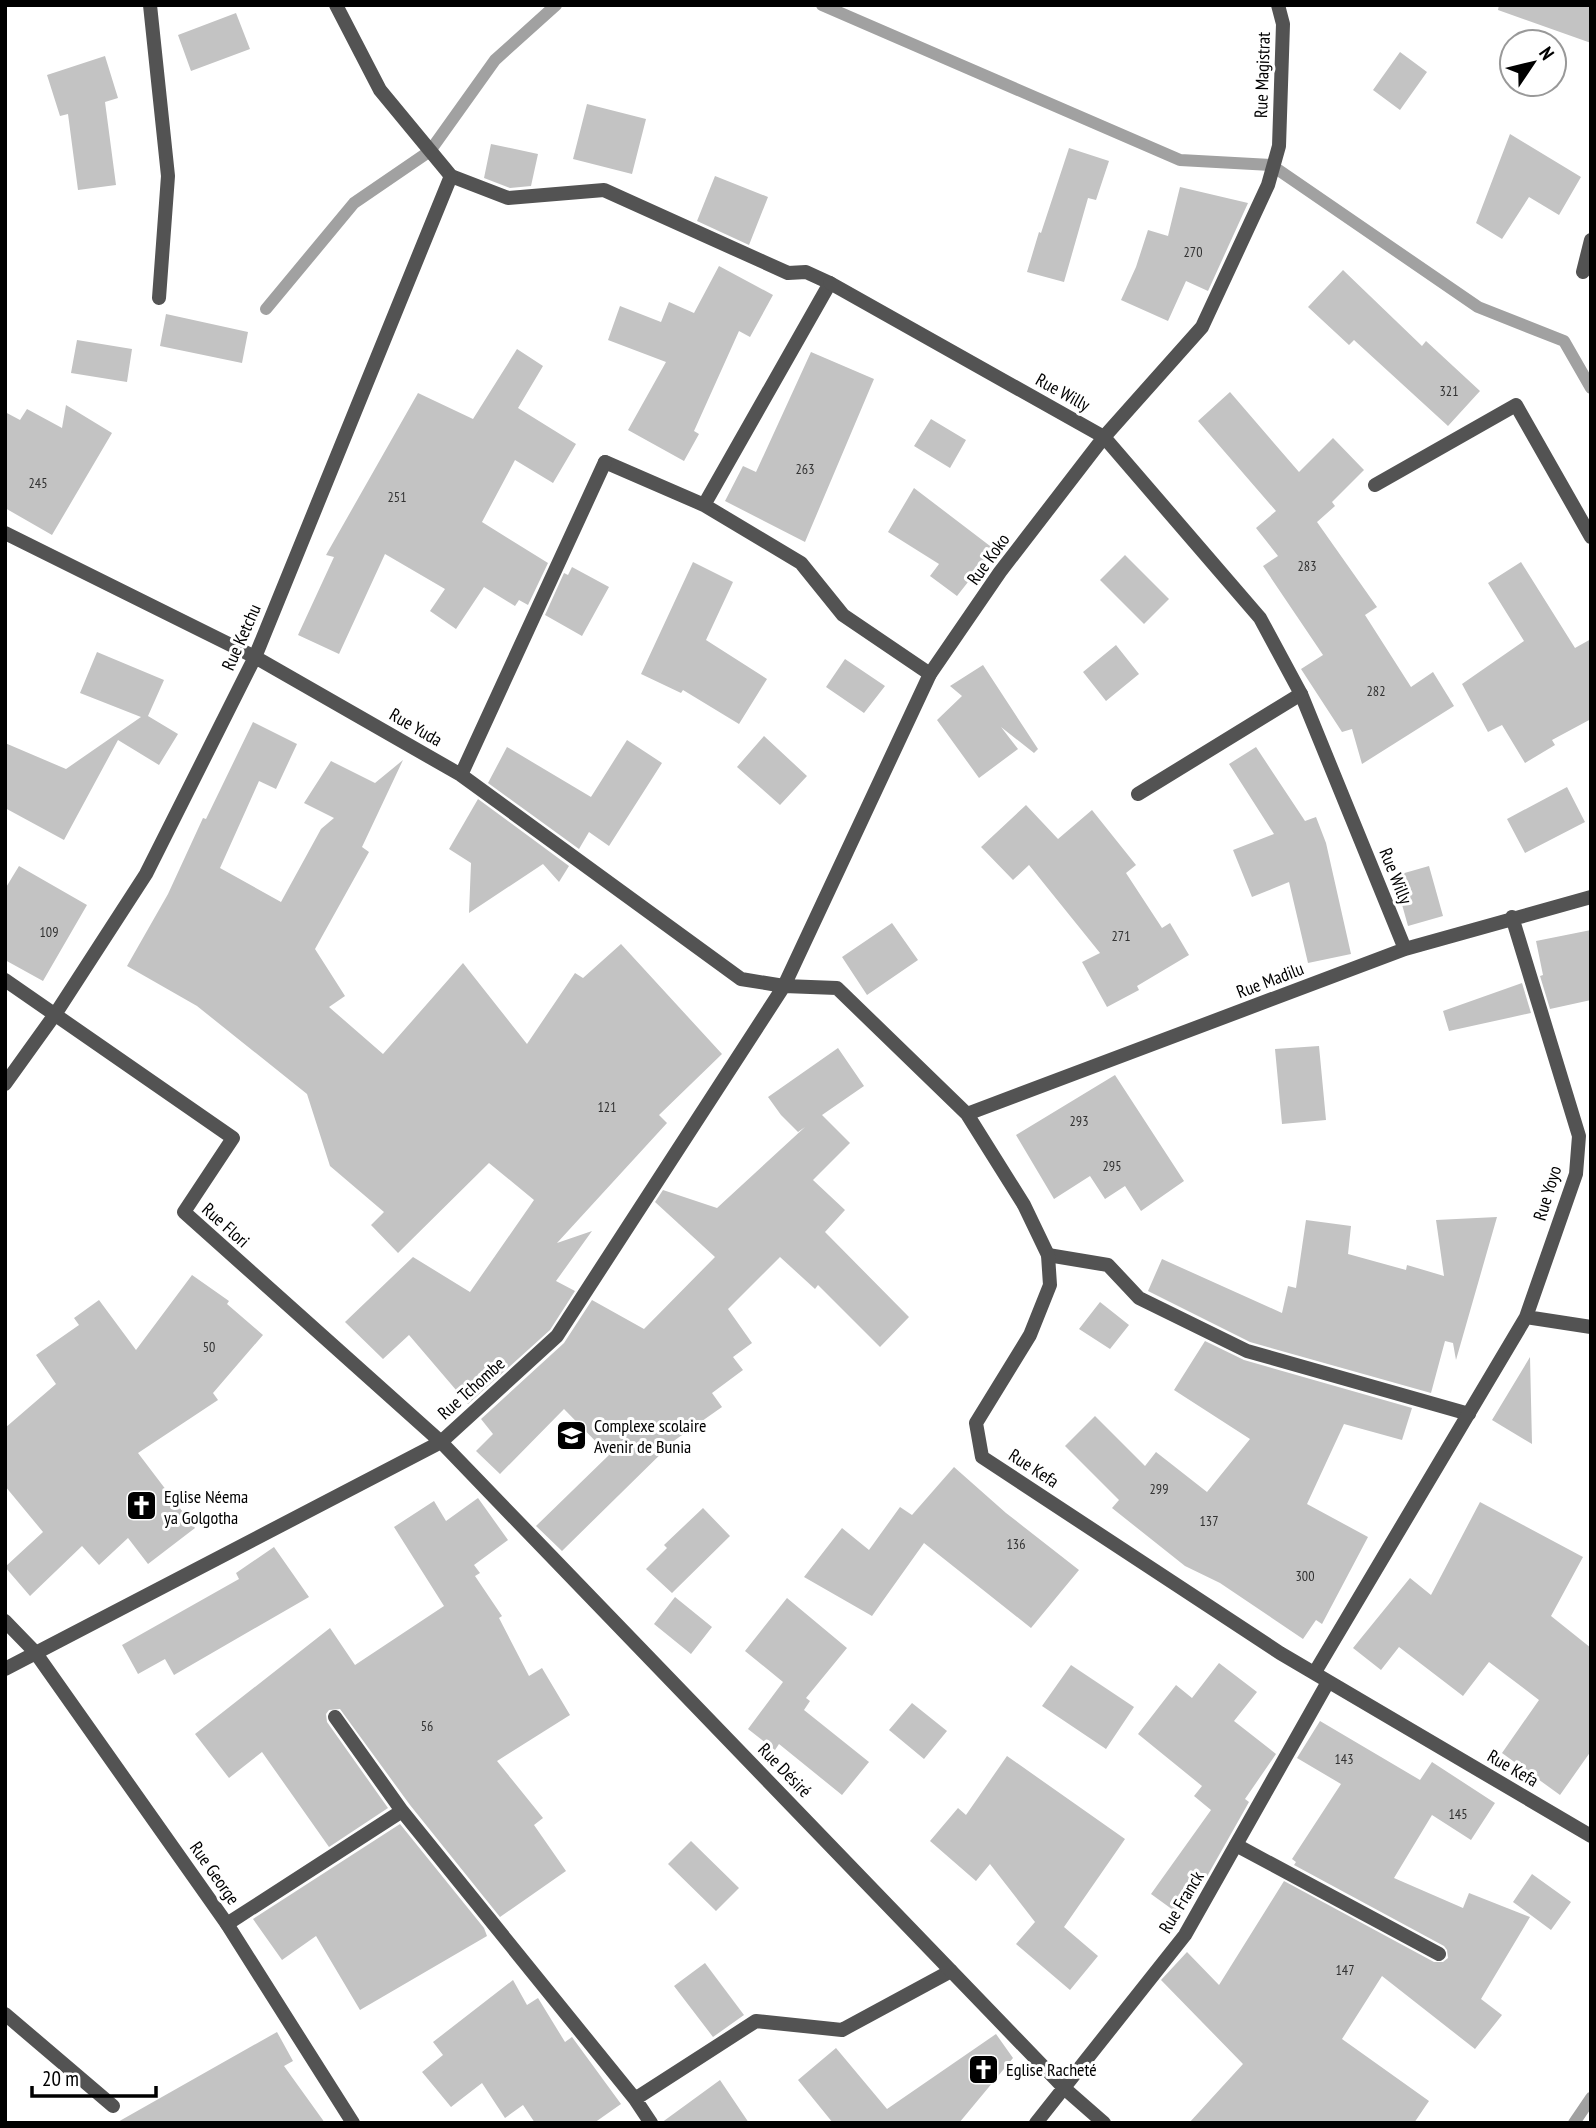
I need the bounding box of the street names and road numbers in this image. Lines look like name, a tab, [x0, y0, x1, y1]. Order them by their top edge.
street label: Rue Magistrat	[1249, 31, 1275, 118]
street label: Rue Willy	[1032, 368, 1094, 416]
street label: Rue Koko	[962, 529, 1015, 589]
street label: Rue Ketchu	[216, 600, 266, 674]
street label: Rue Yuda	[385, 703, 447, 751]
street label: Rue Willy	[1374, 845, 1418, 908]
street label: Rue Madilu	[1233, 957, 1307, 1003]
street label: Rue Yoyo	[1528, 1163, 1566, 1223]
street label: Rue Flori	[198, 1198, 254, 1252]
street label: Rue Tchombe	[433, 1352, 509, 1424]
street label: Rue Kefa	[1005, 1443, 1063, 1493]
street label: Rue Désiré	[753, 1738, 817, 1802]
street label: Rue Kefa	[1483, 1744, 1543, 1792]
street label: Rue George	[185, 1837, 245, 1909]
street label: Rue Franck	[1153, 1867, 1209, 1937]

